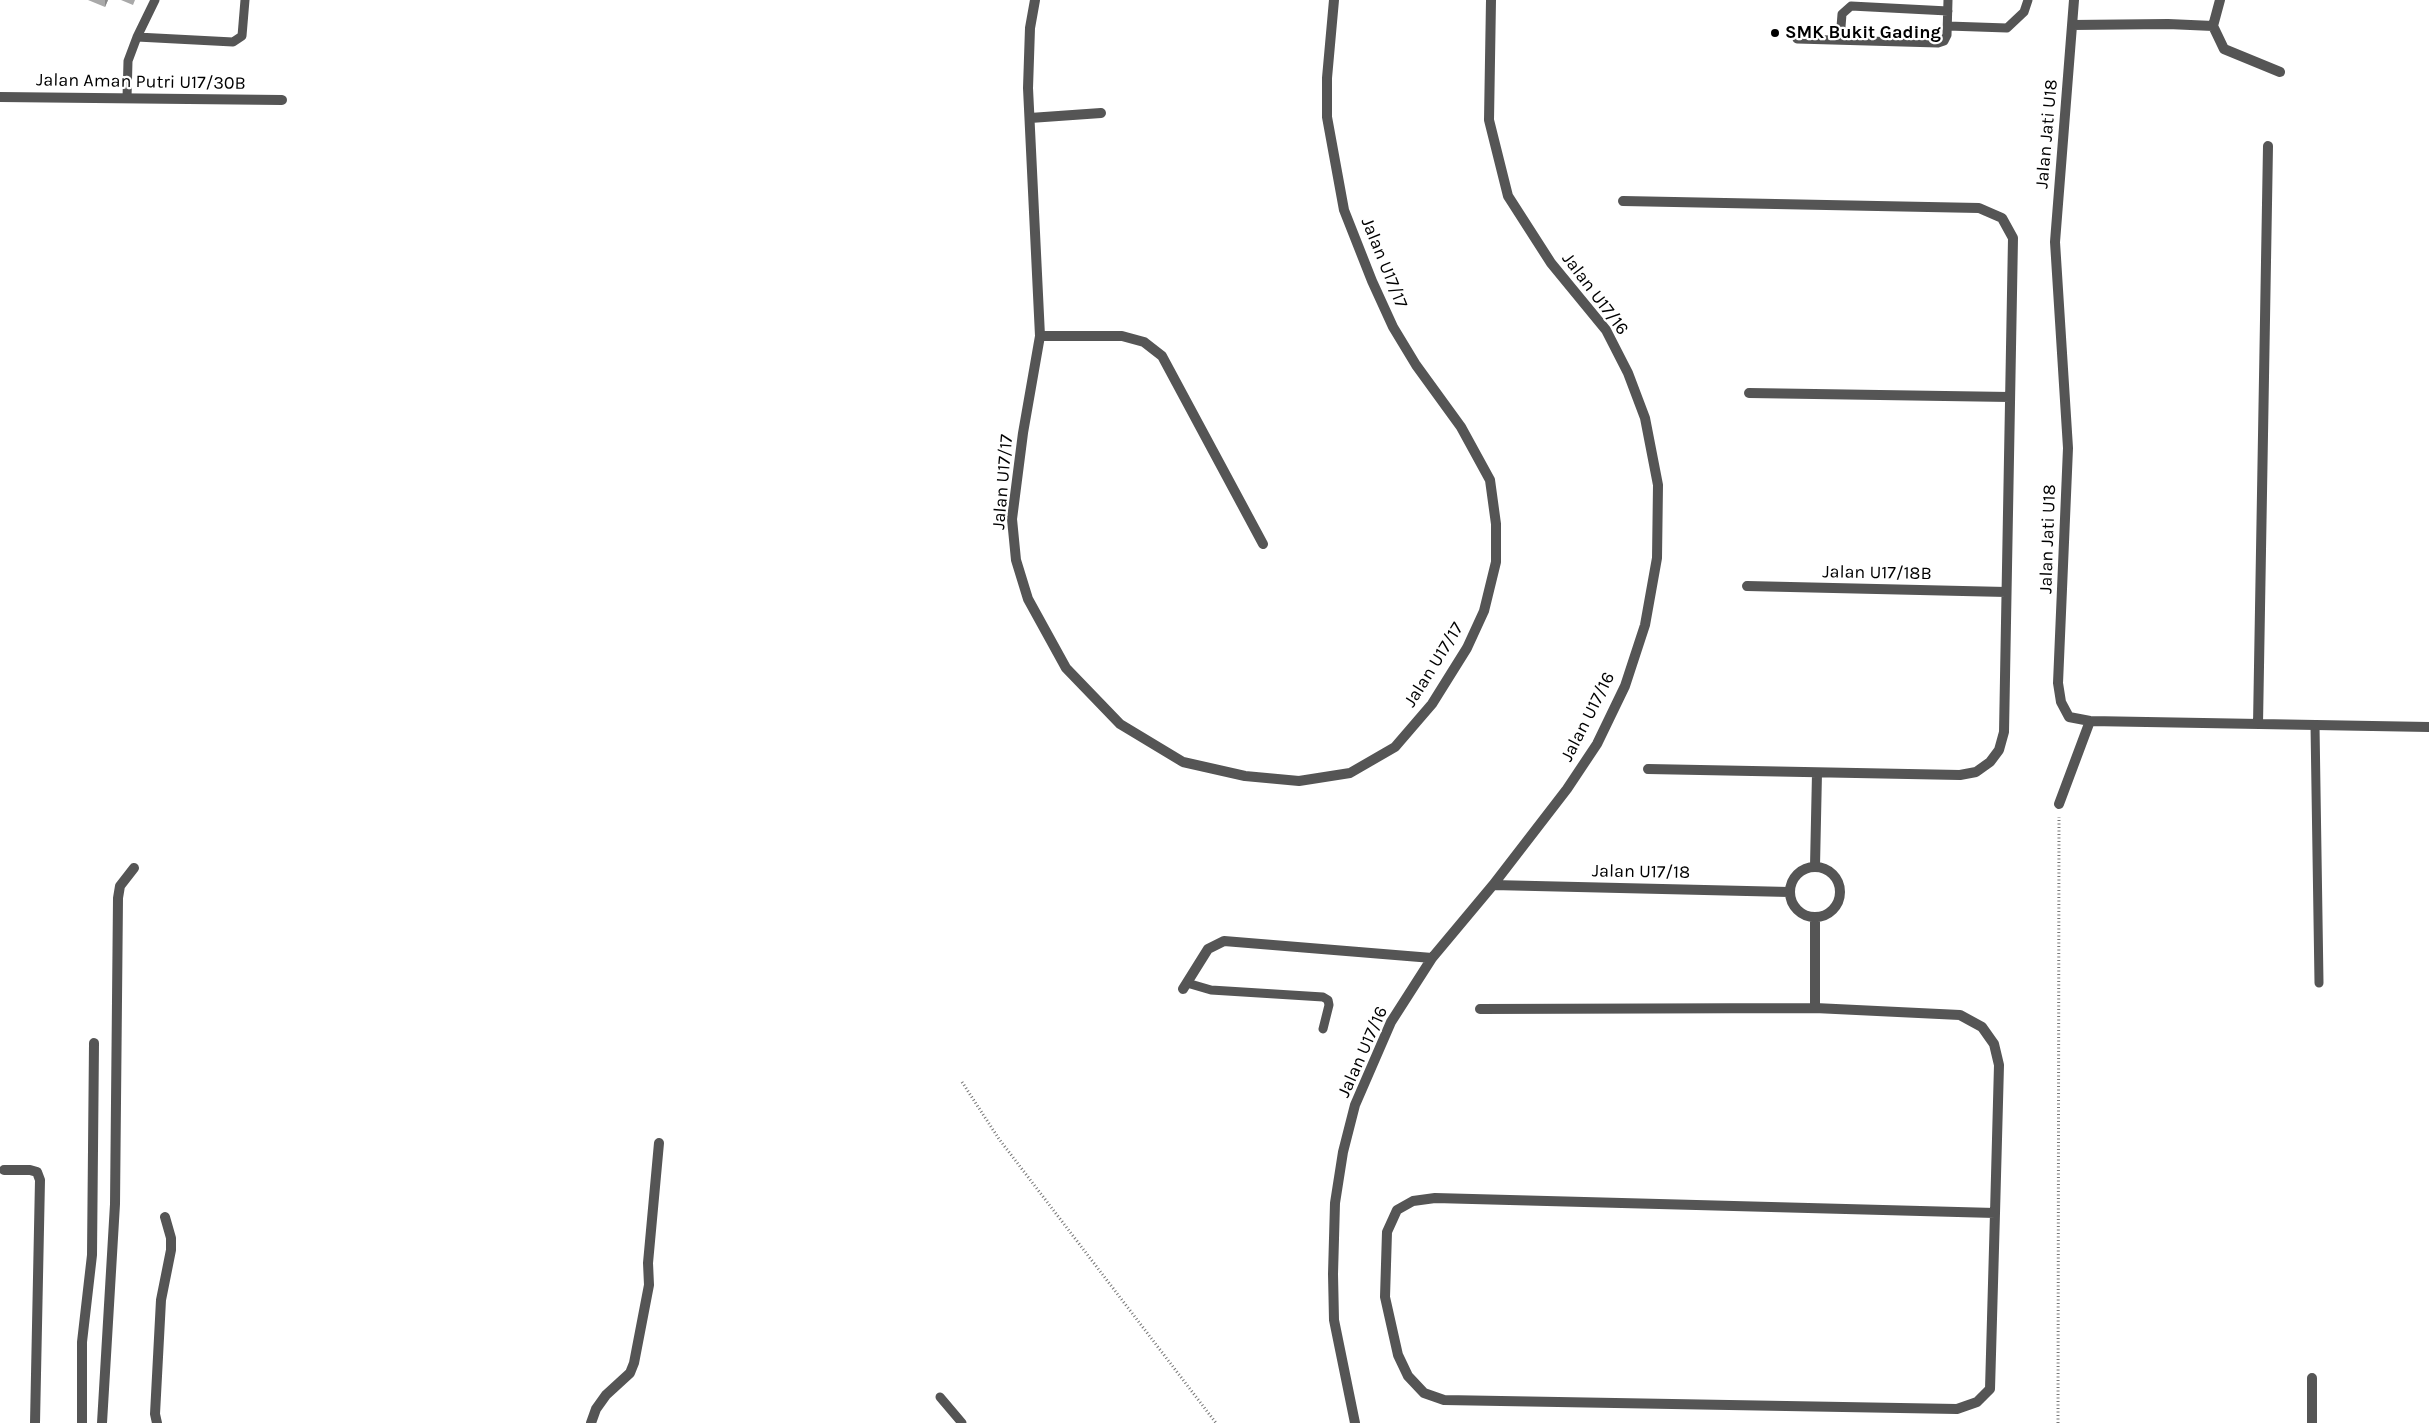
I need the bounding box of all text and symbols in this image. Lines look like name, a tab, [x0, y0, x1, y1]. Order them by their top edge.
place label: SMK Bukit Gading	[1785, 22, 1941, 44]
marker: SMK Bukit Gading	[1769, 27, 1781, 39]
street label: Jalan Aman Putri U17/30B	[36, 69, 246, 95]
street label: Jalan Jati U18	[2031, 78, 2063, 190]
street label: Jalan U17/17	[1356, 215, 1412, 311]
street label: Jalan U17/16	[1557, 249, 1633, 339]
street label: Jalan U17/17	[988, 433, 1018, 531]
street label: Jalan Jati U18	[2035, 484, 2061, 594]
street label: Jalan U17/18B	[1822, 561, 1932, 585]
street label: Jalan U17/17	[1400, 619, 1468, 711]
street label: Jalan U17/16	[1556, 669, 1620, 765]
street label: Jalan U17/18	[1592, 860, 1690, 884]
street label: Jalan U17/16	[1333, 1003, 1393, 1101]

